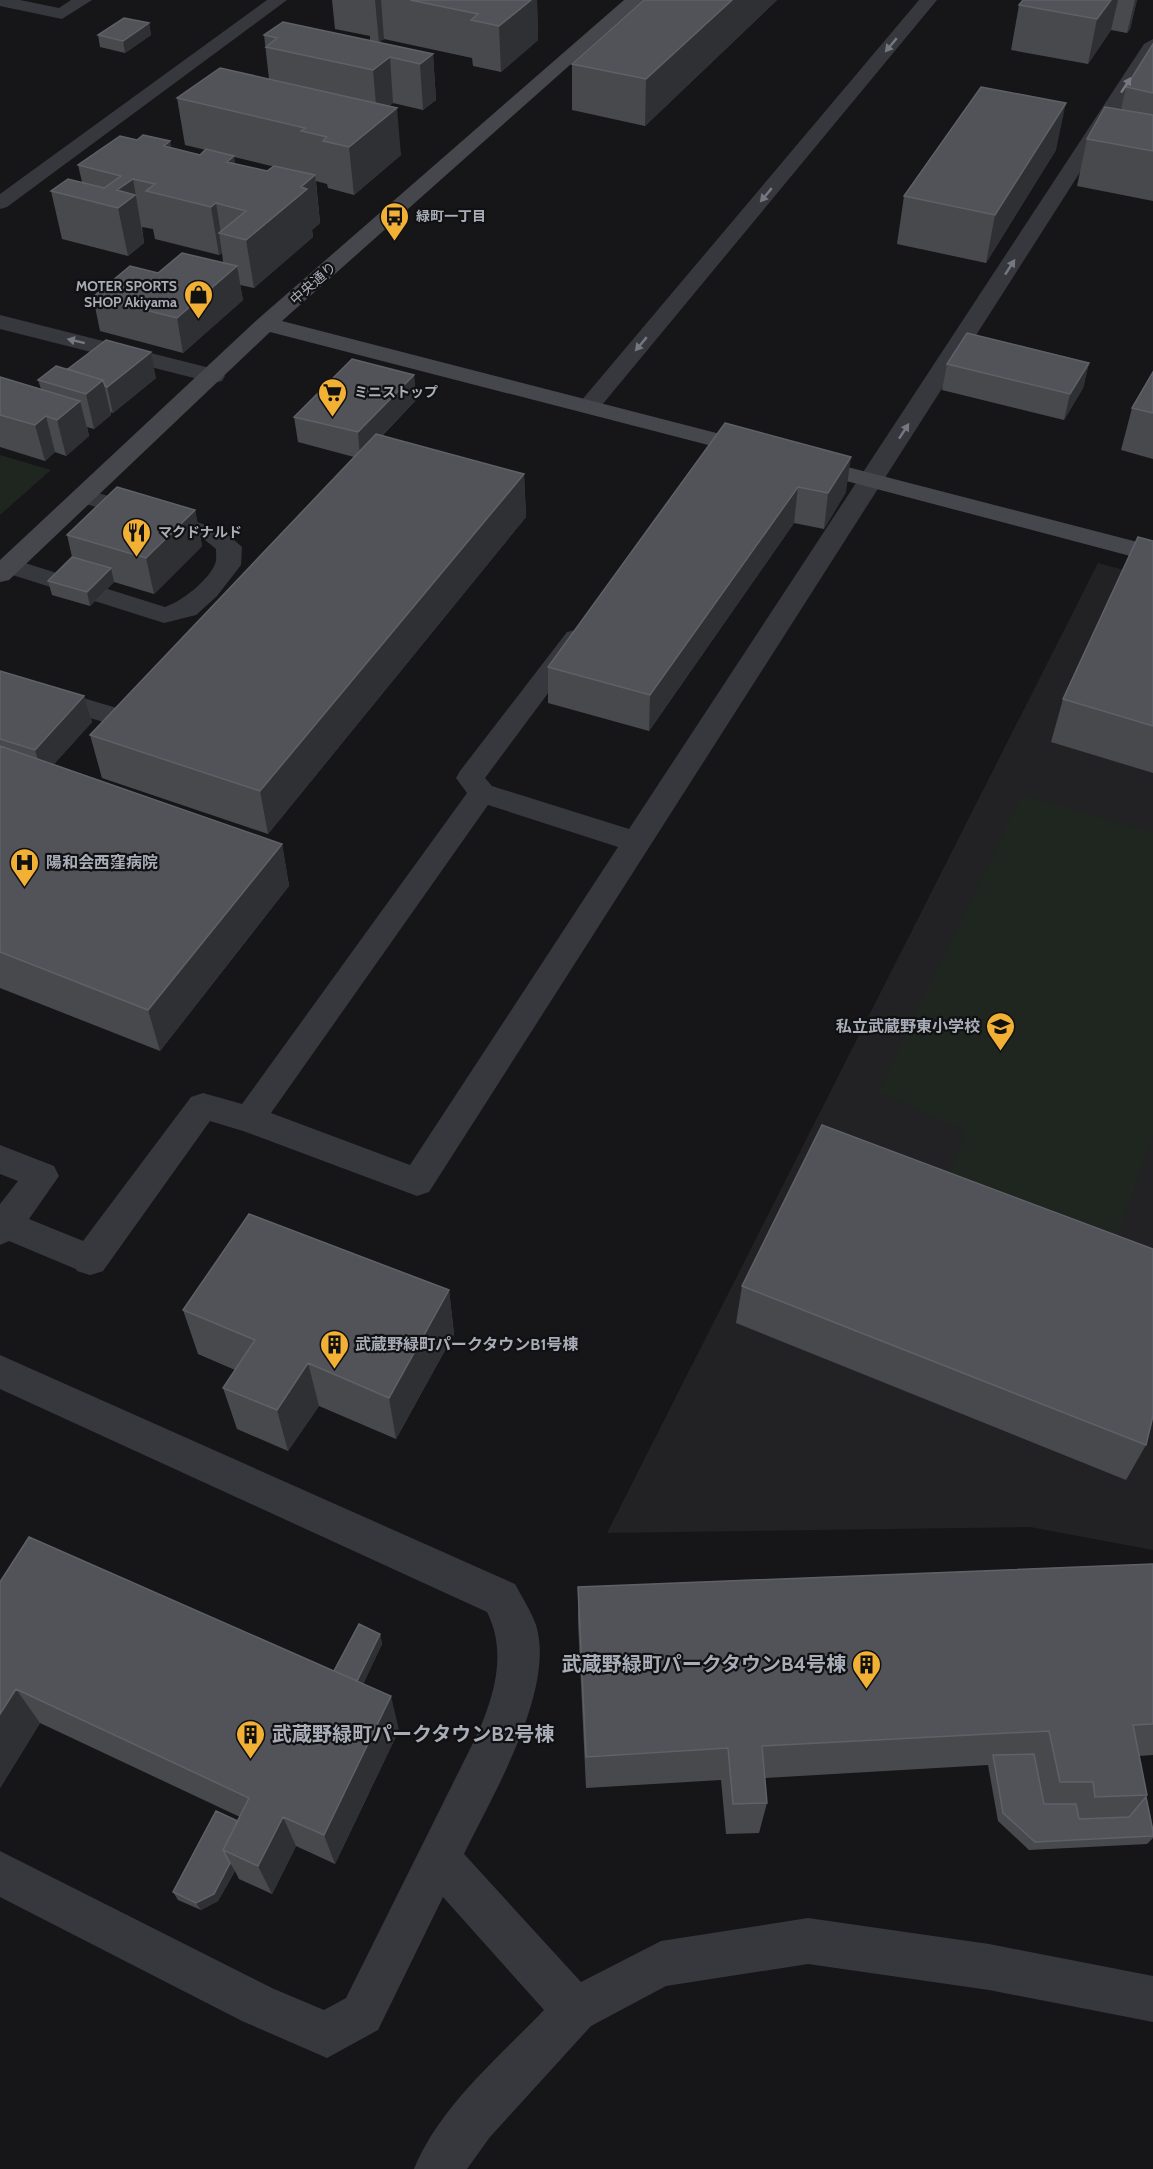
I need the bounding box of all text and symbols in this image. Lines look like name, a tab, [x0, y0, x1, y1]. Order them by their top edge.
one-way arrow	[884, 37, 897, 53]
one-way arrow	[1121, 77, 1132, 93]
one-way arrow	[759, 187, 772, 203]
bus stop icon: 緑町一丁目	[379, 200, 411, 242]
place label: 緑町一丁目	[416, 207, 486, 225]
street label: 中央通り	[286, 258, 340, 308]
one-way arrow	[1004, 258, 1015, 275]
place label: MOTER SPORTS SHOP Akiyama	[76, 277, 177, 311]
shop icon: MOTER SPORTS SHOP Akiyama	[182, 278, 214, 320]
one-way arrow	[66, 336, 85, 346]
one-way arrow	[634, 336, 647, 352]
supermarket icon: ミニストップ	[317, 376, 349, 418]
place label: ミニストップ	[354, 383, 438, 401]
one-way arrow	[898, 423, 910, 439]
restaurant icon: マクドナルド	[121, 516, 153, 558]
place label: マクドナルド	[158, 523, 242, 541]
hospital icon: 陽和会西窪病院	[9, 846, 41, 888]
place label: 陽和会西窪病院	[46, 853, 158, 872]
school or university icon: 私立武蔵野東小学校	[985, 1010, 1017, 1052]
place label: 私立武蔵野東小学校	[836, 1017, 980, 1036]
building icon: 武蔵野緑町パークタウンB1号棟	[318, 1328, 350, 1370]
place label: 武蔵野緑町パークタウンB1号棟	[355, 1335, 578, 1354]
building icon: 武蔵野緑町パークタウンB4号棟	[851, 1648, 883, 1690]
place label: 武蔵野緑町パークタウンB4号棟	[562, 1652, 846, 1676]
building icon: 武蔵野緑町パークタウンB2号棟	[235, 1718, 267, 1760]
place label: 武蔵野緑町パークタウンB2号棟	[272, 1722, 554, 1746]

